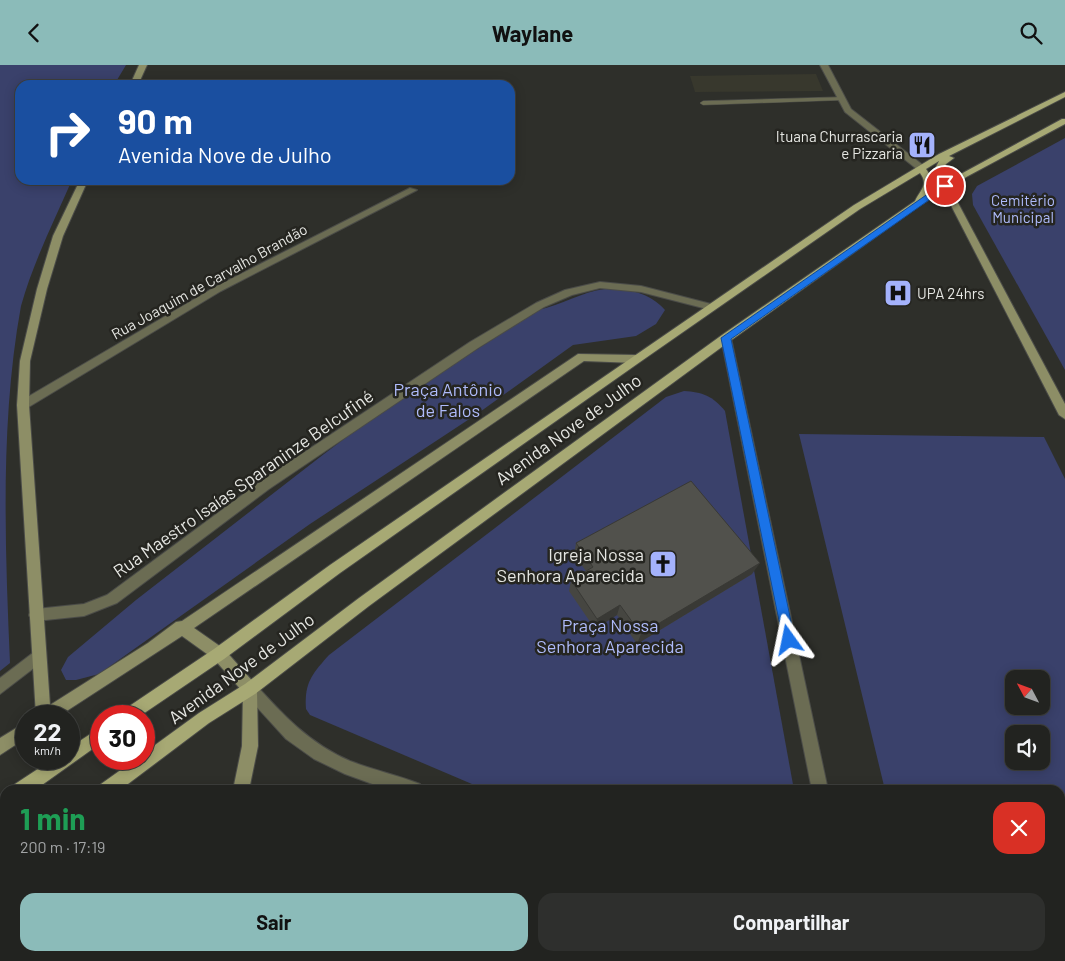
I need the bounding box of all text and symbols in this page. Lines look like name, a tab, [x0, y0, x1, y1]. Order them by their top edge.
icon: back	[20, 19, 48, 47]
icon: search	[1017, 19, 1045, 47]
text: Waylane	[492, 20, 573, 46]
text: 90 m	[118, 99, 193, 141]
icon: right	[35, 100, 100, 165]
place label: Ituana Churrascaria e Pizzaria	[776, 127, 903, 162]
restaurant icon: Ituana Churrascaria e Pizzaria	[907, 130, 937, 160]
text: Avenida Nove de Julho	[118, 141, 332, 167]
pin	[924, 165, 966, 207]
icon: arrive	[931, 172, 959, 200]
park label: Cemitério Municipal	[991, 191, 1055, 226]
street label: Rua Joaquim de Carvalho Brandão	[108, 219, 310, 343]
hospital icon: UPA 24hrs	[883, 278, 913, 308]
place label: UPA 24hrs	[917, 284, 984, 302]
street label: Avenida Nove de Julho	[491, 369, 645, 489]
park label: Praça Antônio de Falos	[393, 378, 503, 421]
street label: Rua Maestro Isaías Sparaninze Belcufiné	[109, 384, 377, 582]
place label: Igreja Nossa Senhora Aparecida	[496, 543, 644, 586]
church icon: Igreja Nossa Senhora Aparecida	[648, 549, 678, 579]
street label: Avenida Nove de Julho	[164, 608, 318, 728]
position arrow	[762, 613, 814, 665]
park label: Praça Nossa Senhora Aparecida	[536, 614, 684, 657]
north arrow	[1005, 670, 1050, 715]
map controls	[1005, 670, 1050, 770]
speed limit sign: 30	[90, 705, 155, 770]
text: 22	[33, 716, 62, 746]
button: sound	[1005, 725, 1050, 770]
text: km/h	[34, 743, 61, 757]
text: 1 min	[20, 800, 86, 836]
button: close	[993, 802, 1045, 854]
text: 200 m · 17:19	[20, 837, 105, 856]
button: Sair	[20, 893, 528, 951]
button: Compartilhar	[538, 893, 1045, 951]

